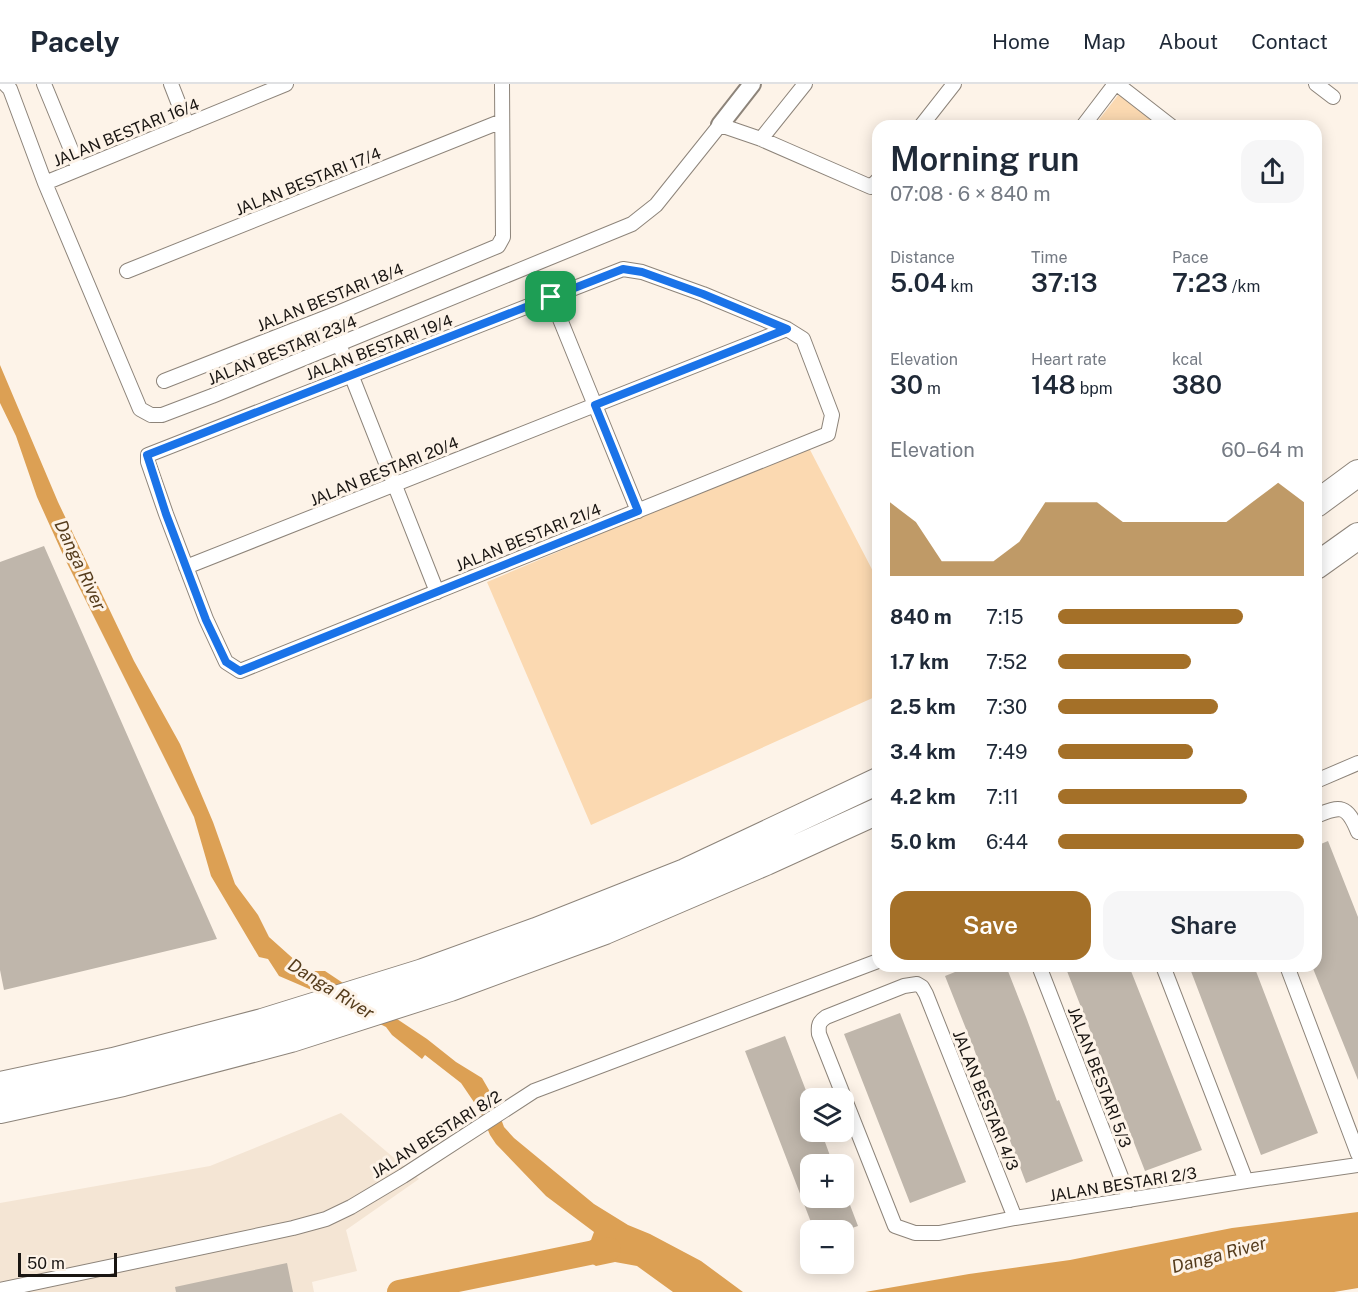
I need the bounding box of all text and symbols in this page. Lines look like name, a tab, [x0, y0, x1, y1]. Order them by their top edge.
text: Pacely	[30, 25, 119, 58]
text: Home	[992, 29, 1050, 54]
text: Map	[1083, 29, 1126, 54]
text: About	[1159, 29, 1218, 54]
text: Contact	[1251, 29, 1328, 54]
street label: JALAN BESTARI 16/4	[50, 94, 202, 170]
text: Morning run	[890, 140, 1079, 178]
button: share	[1241, 140, 1304, 203]
street label: JALAN BESTARI 17/4	[233, 144, 384, 219]
text: 07:08 · 6 × 840 m	[890, 182, 1051, 206]
text: Distance	[890, 248, 955, 267]
text: Time	[1031, 248, 1067, 267]
text: Pace	[1172, 248, 1209, 267]
street label: JALAN BESTARI 18/4	[254, 259, 406, 336]
text: 5.04	[890, 267, 947, 298]
text: 37:13	[1031, 267, 1098, 298]
text: 7:23	[1172, 267, 1228, 298]
pin	[525, 271, 576, 322]
text: km	[947, 277, 973, 296]
text: /km	[1228, 277, 1260, 296]
icon: arrive	[534, 280, 567, 313]
street label: JALAN BESTARI 19/4	[303, 311, 455, 384]
street label: JALAN BESTARI 23/4	[205, 312, 359, 389]
text: Elevation	[890, 350, 958, 369]
text: Heart rate	[1031, 350, 1107, 369]
text: kcal	[1172, 350, 1203, 369]
text: 30	[890, 369, 923, 400]
text: 148	[1031, 369, 1076, 400]
text: 380	[1172, 369, 1222, 400]
text: m	[923, 379, 941, 398]
text: bpm	[1076, 379, 1113, 398]
street label: JALAN BESTARI 20/4	[307, 433, 461, 510]
text: Elevation	[890, 438, 975, 462]
text: 60–64 m	[1221, 438, 1304, 462]
street label: JALAN BESTARI 21/4	[453, 500, 604, 575]
water label: Danga River	[50, 516, 111, 613]
text: 840 m	[890, 605, 952, 629]
text: 7:15	[986, 605, 1023, 629]
text: 1.7 km	[890, 650, 949, 674]
text: 7:52	[986, 650, 1027, 674]
text: 2.5 km	[890, 695, 956, 719]
text: 7:30	[986, 695, 1027, 719]
text: 3.4 km	[890, 740, 956, 764]
text: 7:49	[986, 740, 1027, 764]
text: 4.2 km	[890, 785, 956, 809]
text: 7:11	[986, 785, 1019, 809]
text: 5.0 km	[890, 830, 956, 854]
text: 6:44	[986, 830, 1028, 854]
button: Save	[890, 891, 1091, 960]
button: Share	[1103, 891, 1304, 960]
water label: Danga River	[284, 954, 378, 1023]
street label: JALAN BESTARI 5/3	[1064, 1004, 1135, 1150]
street label: JALAN BESTARI 4/3	[949, 1027, 1022, 1173]
street label: JALAN BESTARI 8/2	[368, 1087, 505, 1182]
map controls	[800, 1088, 854, 1274]
button: layers	[800, 1088, 854, 1142]
button: +	[800, 1154, 854, 1208]
street label: JALAN BESTARI 2/3	[1048, 1163, 1198, 1206]
button: −	[800, 1220, 854, 1274]
water label: Danga River	[1169, 1232, 1269, 1277]
scale bar	[18, 1250, 117, 1278]
text: 50 m	[27, 1254, 65, 1273]

